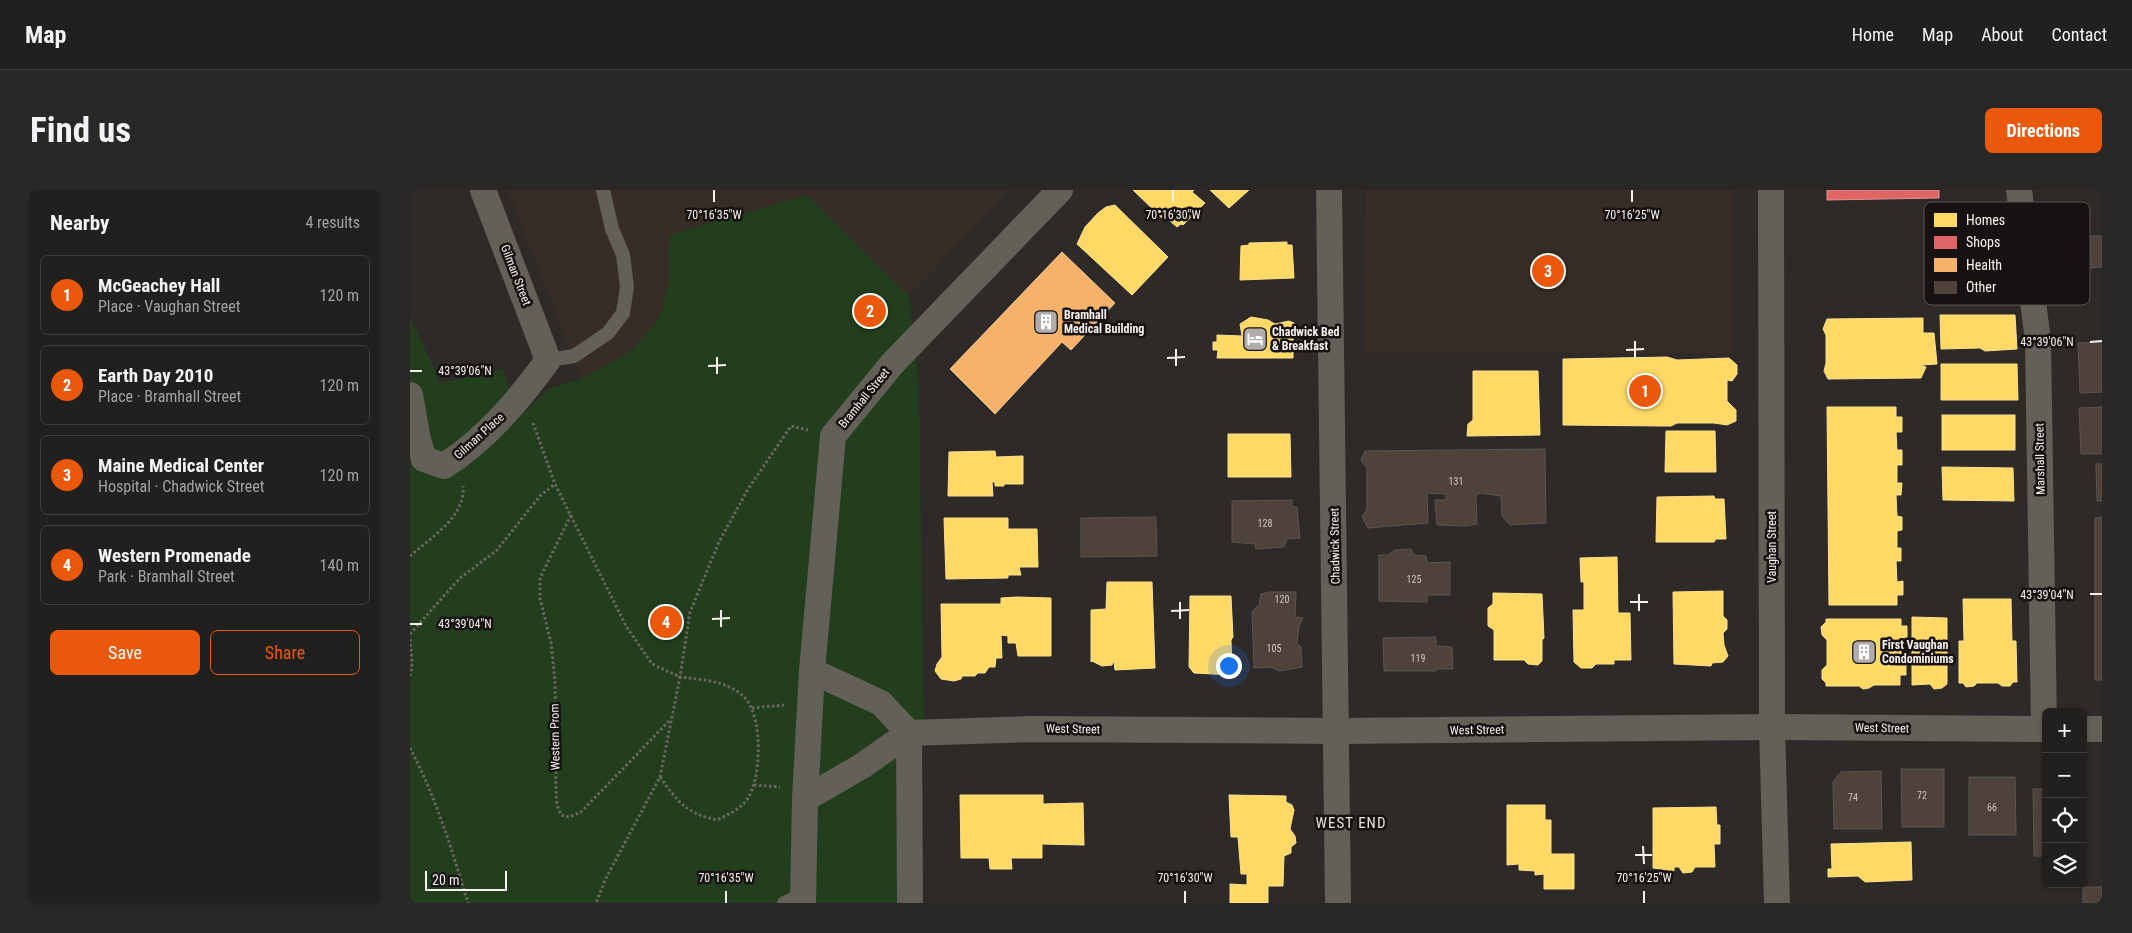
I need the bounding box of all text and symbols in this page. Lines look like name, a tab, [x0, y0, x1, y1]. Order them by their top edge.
text: Map	[25, 21, 66, 49]
text: Home	[1852, 24, 1894, 45]
text: Map	[1922, 24, 1953, 45]
text: About	[1981, 24, 2023, 45]
text: Contact	[2051, 24, 2107, 45]
button: Directions	[1985, 108, 2102, 153]
text: Find us	[30, 110, 131, 151]
legend	[1924, 202, 2090, 305]
text: 70°16'35"W	[686, 208, 742, 222]
text: 70°16'30"W	[1145, 208, 1201, 222]
text: 70°16'25"W	[1604, 208, 1660, 222]
text: Nearby	[50, 211, 109, 235]
text: Homes	[1966, 212, 2005, 228]
text: 4 results	[305, 213, 360, 232]
text: Shops	[1966, 234, 2000, 250]
street label: Gilman Street	[498, 243, 534, 308]
pin: 3	[1532, 252, 1564, 290]
text: Health	[1966, 257, 2002, 273]
text: McGeachey Hall	[98, 274, 220, 297]
text: Other	[1966, 279, 1996, 295]
text: 1	[63, 286, 71, 305]
text: 120 m	[320, 286, 359, 305]
pin: 2	[854, 292, 886, 330]
text: Place · Vaughan Street	[98, 297, 241, 316]
place label: Bramhall Medical Building	[1064, 308, 1144, 336]
building icon: Bramhall Medical Building	[1033, 309, 1059, 335]
place label: Chadwick Bed & Breakfast	[1272, 325, 1339, 353]
hotel icon: Chadwick Bed & Breakfast	[1242, 326, 1268, 352]
text: 43°39'06"N	[2020, 335, 2074, 349]
text: Earth Day 2010	[98, 364, 213, 387]
text: 43°39'06"N	[438, 364, 492, 378]
street label: Bramhall Street	[836, 365, 893, 431]
pin: 1	[1629, 372, 1661, 410]
text: 2	[63, 376, 71, 395]
text: 120 m	[320, 376, 359, 395]
text: Place · Bramhall Street	[98, 387, 241, 406]
street label: Gilman Place	[451, 410, 507, 462]
street label: Marshall Street	[2032, 423, 2048, 495]
text: Maine Medical Center	[98, 454, 264, 477]
text: 3	[63, 466, 71, 485]
text: 120 m	[320, 466, 359, 485]
house number: 131	[1449, 476, 1463, 487]
text: Hospital · Chadwick Street	[98, 477, 264, 496]
street label: Chadwick Street	[1327, 507, 1343, 584]
street label: Vaughan Street	[1765, 510, 1779, 583]
house number: 128	[1258, 518, 1272, 529]
text: Western Promenade	[98, 544, 251, 567]
text: 4	[63, 556, 71, 575]
text: 140 m	[320, 556, 359, 575]
text: Park · Bramhall Street	[98, 567, 235, 586]
house number: 125	[1407, 574, 1421, 585]
text: 43°39'04"N	[2020, 588, 2074, 602]
house number: 120	[1275, 594, 1289, 605]
pin: 4	[650, 603, 682, 641]
text: 43°39'04"N	[438, 617, 492, 631]
button: Save	[50, 630, 200, 675]
button: Share	[210, 630, 360, 675]
place label: First Vaughan Condominiums	[1882, 638, 1954, 666]
building icon: First Vaughan Condominiums	[1851, 639, 1877, 665]
house number: 105	[1267, 643, 1281, 654]
your location	[1216, 653, 1242, 679]
house number: 119	[1411, 653, 1425, 664]
street label: Western Prom	[547, 704, 563, 770]
map controls	[2042, 708, 2087, 888]
button: +	[2042, 708, 2087, 753]
street label: West Street	[1855, 721, 1910, 735]
street label: West Street	[1046, 722, 1101, 736]
street label: West Street	[1450, 723, 1505, 737]
button: −	[2042, 753, 2087, 798]
house number: 72	[1917, 790, 1927, 801]
house number: 74	[1848, 792, 1858, 803]
button: locate	[2042, 798, 2087, 843]
house number: 66	[1987, 802, 1997, 813]
district label: WEST END	[1316, 814, 1386, 832]
button: layers	[2042, 843, 2087, 888]
scale bar	[425, 868, 508, 891]
text: 70°16'35"W	[698, 871, 754, 885]
text: 70°16'30"W	[1157, 871, 1213, 885]
text: 70°16'25"W	[1616, 871, 1672, 885]
text: 20 m	[432, 872, 460, 888]

